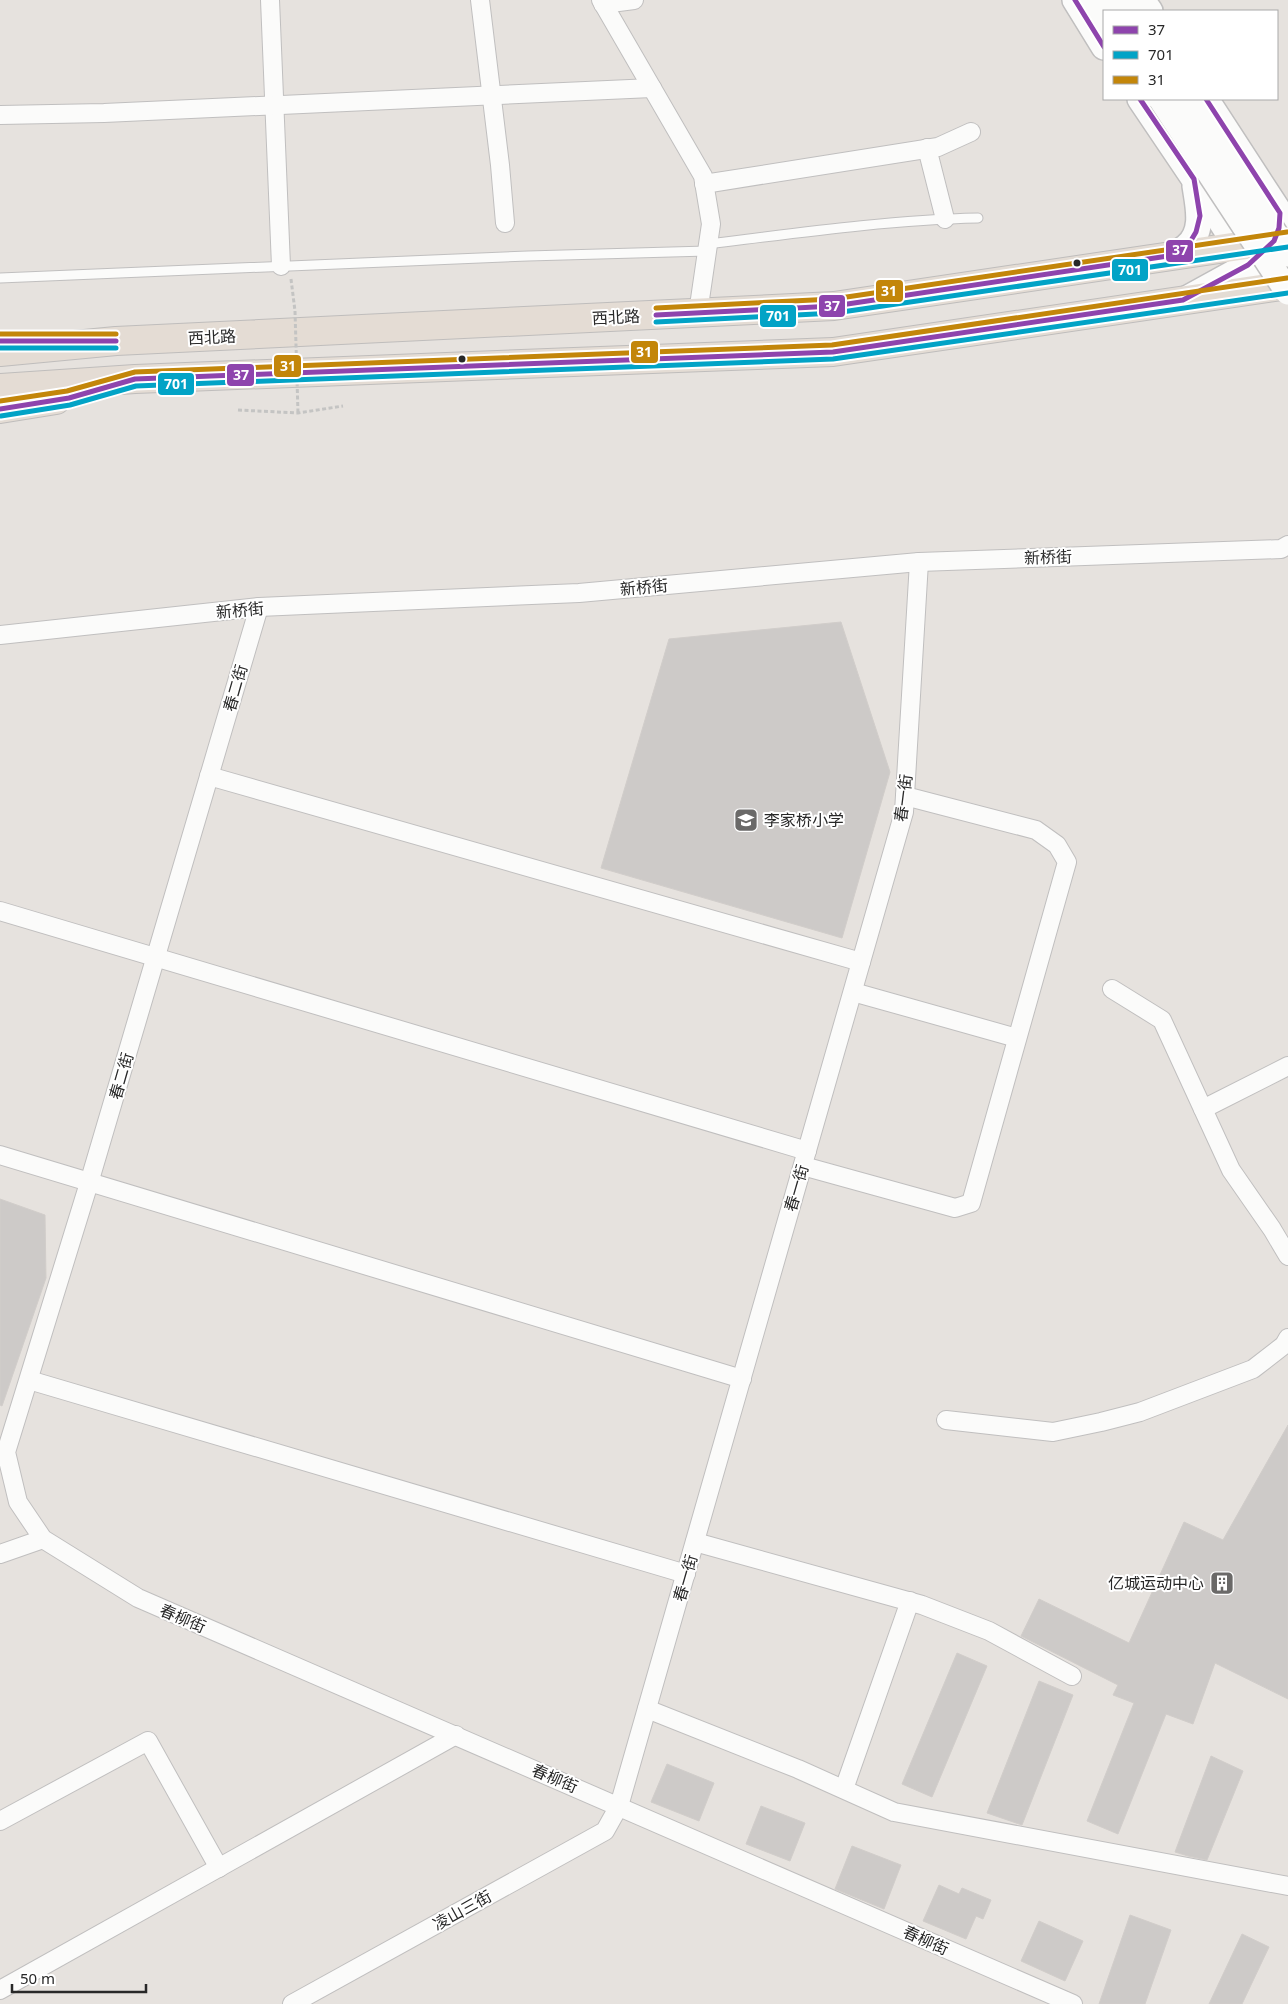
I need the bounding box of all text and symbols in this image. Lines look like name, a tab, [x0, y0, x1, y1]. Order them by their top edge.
legend	[1103, 10, 1278, 100]
text: 37	[1148, 19, 1165, 39]
text: 701	[1148, 44, 1174, 64]
text: 31	[1148, 69, 1165, 89]
line badge: 37	[1165, 239, 1194, 263]
text: 37	[1172, 240, 1188, 259]
unlabelled marker	[1072, 258, 1082, 268]
line badge: 701	[1111, 258, 1149, 282]
text: 701	[1118, 260, 1142, 279]
line badge: 31	[875, 279, 904, 303]
text: 31	[881, 281, 897, 300]
line badge: 37	[818, 294, 846, 318]
text: 37	[824, 296, 840, 315]
line badge: 701	[759, 304, 797, 328]
street label: 西北路	[591, 305, 641, 329]
text: 701	[766, 306, 790, 325]
street label: 西北路	[187, 325, 237, 349]
line badge: 31	[630, 340, 659, 364]
text: 31	[636, 342, 652, 361]
line badge: 31	[273, 354, 302, 378]
unlabelled marker	[457, 354, 467, 364]
text: 31	[280, 356, 296, 375]
line badge: 37	[226, 363, 255, 387]
text: 37	[233, 365, 249, 384]
line badge: 701	[157, 372, 195, 396]
text: 701	[164, 374, 188, 393]
street label: 新桥街	[1024, 545, 1072, 569]
street label: 新桥街	[619, 574, 669, 600]
street label: 新桥街	[215, 597, 265, 623]
street label: 春二街	[218, 662, 252, 714]
street label: 春一街	[889, 773, 917, 823]
school or university icon: 李家桥小学	[733, 807, 759, 833]
place label: 李家桥小学	[764, 809, 844, 831]
street label: 春二街	[104, 1050, 138, 1102]
street label: 春一街	[779, 1162, 813, 1214]
street label: 春一街	[668, 1552, 702, 1604]
building icon: 亿城运动中心	[1209, 1570, 1235, 1596]
place label: 亿城运动中心	[1108, 1572, 1204, 1594]
street label: 春柳街	[157, 1598, 209, 1638]
street label: 春柳街	[529, 1758, 581, 1798]
street label: 凌山三街	[429, 1885, 495, 1935]
street label: 春柳街	[900, 1920, 952, 1960]
scale bar	[12, 1962, 146, 1994]
text: 50 m	[20, 1968, 55, 1988]

